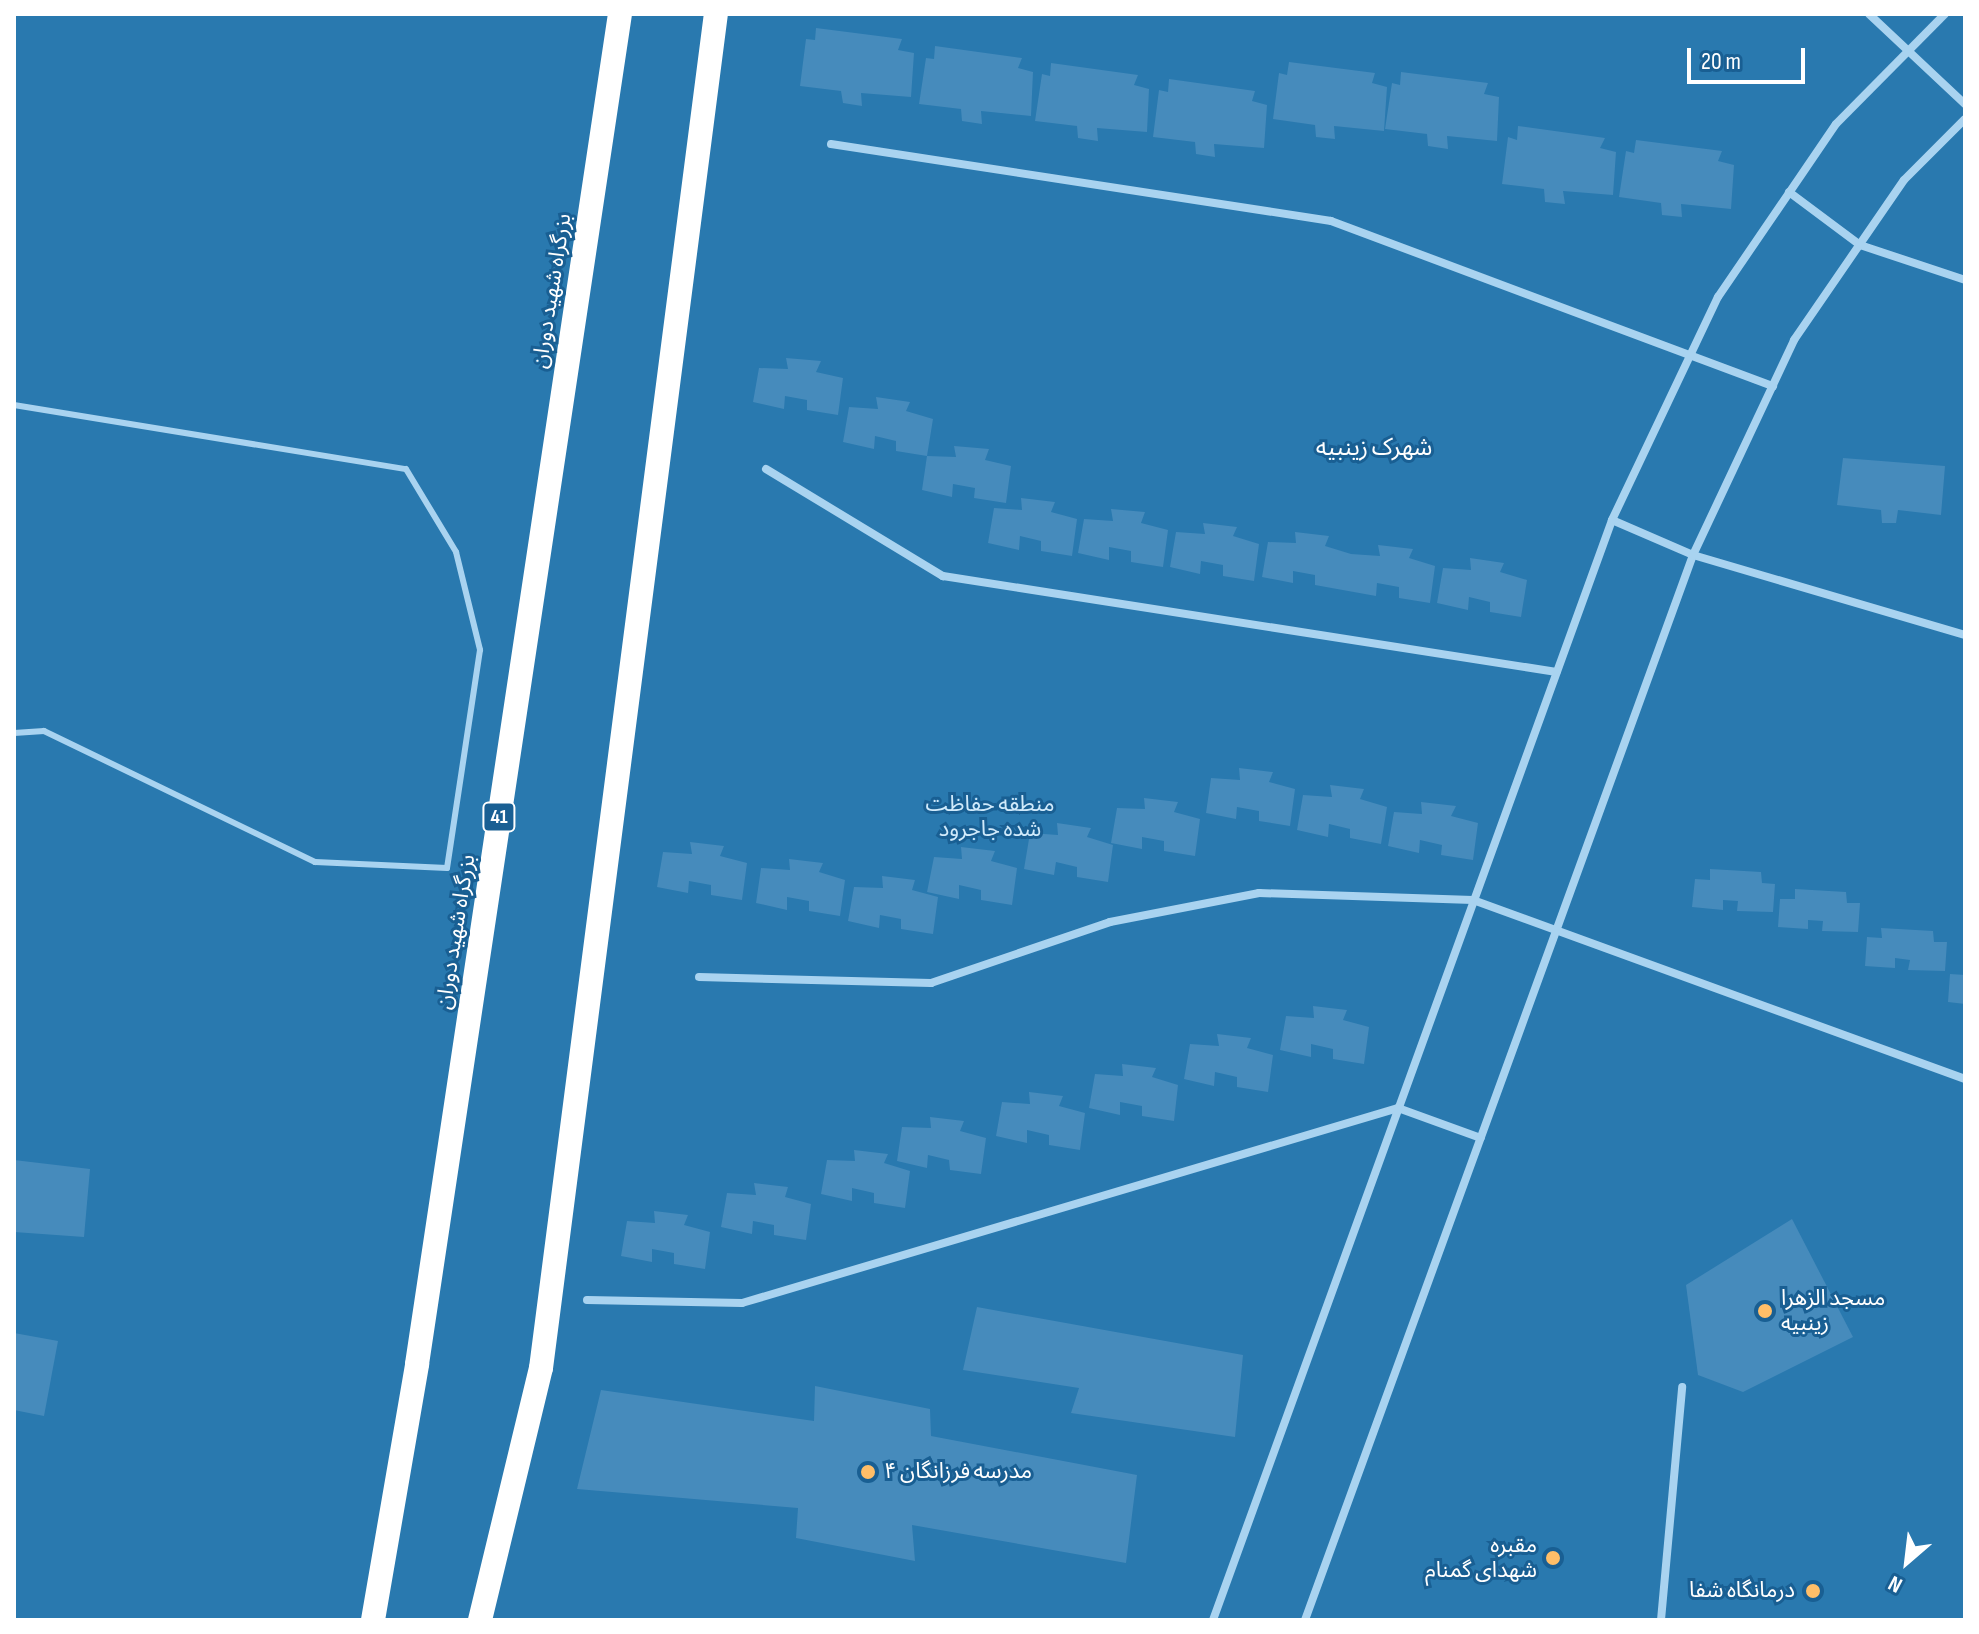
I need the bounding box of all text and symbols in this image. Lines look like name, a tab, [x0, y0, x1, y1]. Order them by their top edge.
scale bar	[1691, 32, 1809, 82]
text: 20 m	[1701, 47, 1741, 76]
street label: بزرگراه شهید دوران	[527, 212, 577, 370]
district label: شهرک زینبیه	[1316, 434, 1432, 462]
park label: منطقه حفاظت شده جاجرود	[926, 791, 1054, 842]
road number: 41	[481, 801, 517, 833]
street label: بزرگراه شهید دوران	[431, 853, 481, 1011]
place label: مسجد الزهرا زینبیه	[1781, 1285, 1885, 1336]
marker: مسجد الزهرا زینبیه	[1756, 1302, 1774, 1320]
place label: مدرسه فرزانگان ۴	[884, 1459, 1032, 1485]
marker: مدرسه فرزانگان ۴	[859, 1463, 877, 1481]
north arrow	[1867, 1522, 1947, 1602]
place label: مقبره شهدای گمنام	[1425, 1532, 1537, 1584]
marker: مقبره شهدای گمنام	[1544, 1549, 1562, 1567]
text: N	[1884, 1569, 1907, 1598]
place label: درمانگاه شفا	[1689, 1578, 1795, 1604]
marker: درمانگاه شفا	[1802, 1580, 1824, 1602]

